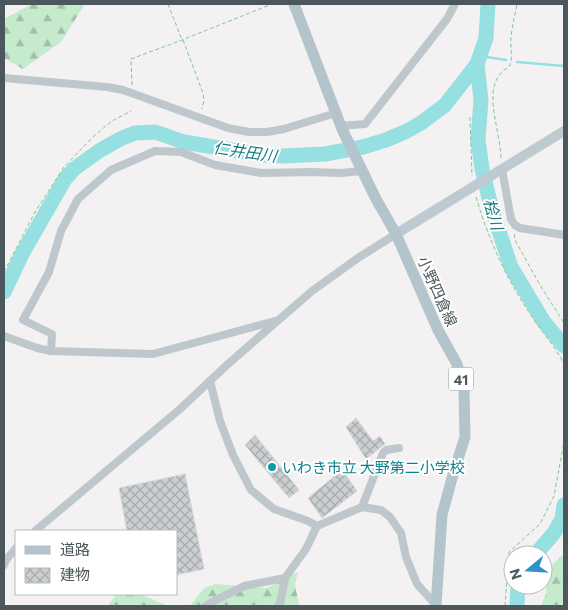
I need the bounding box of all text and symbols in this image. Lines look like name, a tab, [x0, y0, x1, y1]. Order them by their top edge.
water label: 仁井田川	[212, 137, 280, 165]
water label: 桧川	[480, 196, 508, 234]
street label: 小野四倉線	[415, 253, 461, 329]
road number: 41	[448, 368, 474, 390]
place label: いわき市立 大野第二小学校	[282, 458, 465, 476]
marker: いわき市立 大野第二小学校	[266, 461, 278, 473]
legend	[15, 530, 178, 595]
text: 道路	[60, 540, 90, 558]
north arrow	[503, 545, 553, 595]
text: 建物	[60, 565, 90, 583]
text: N	[505, 567, 525, 582]

